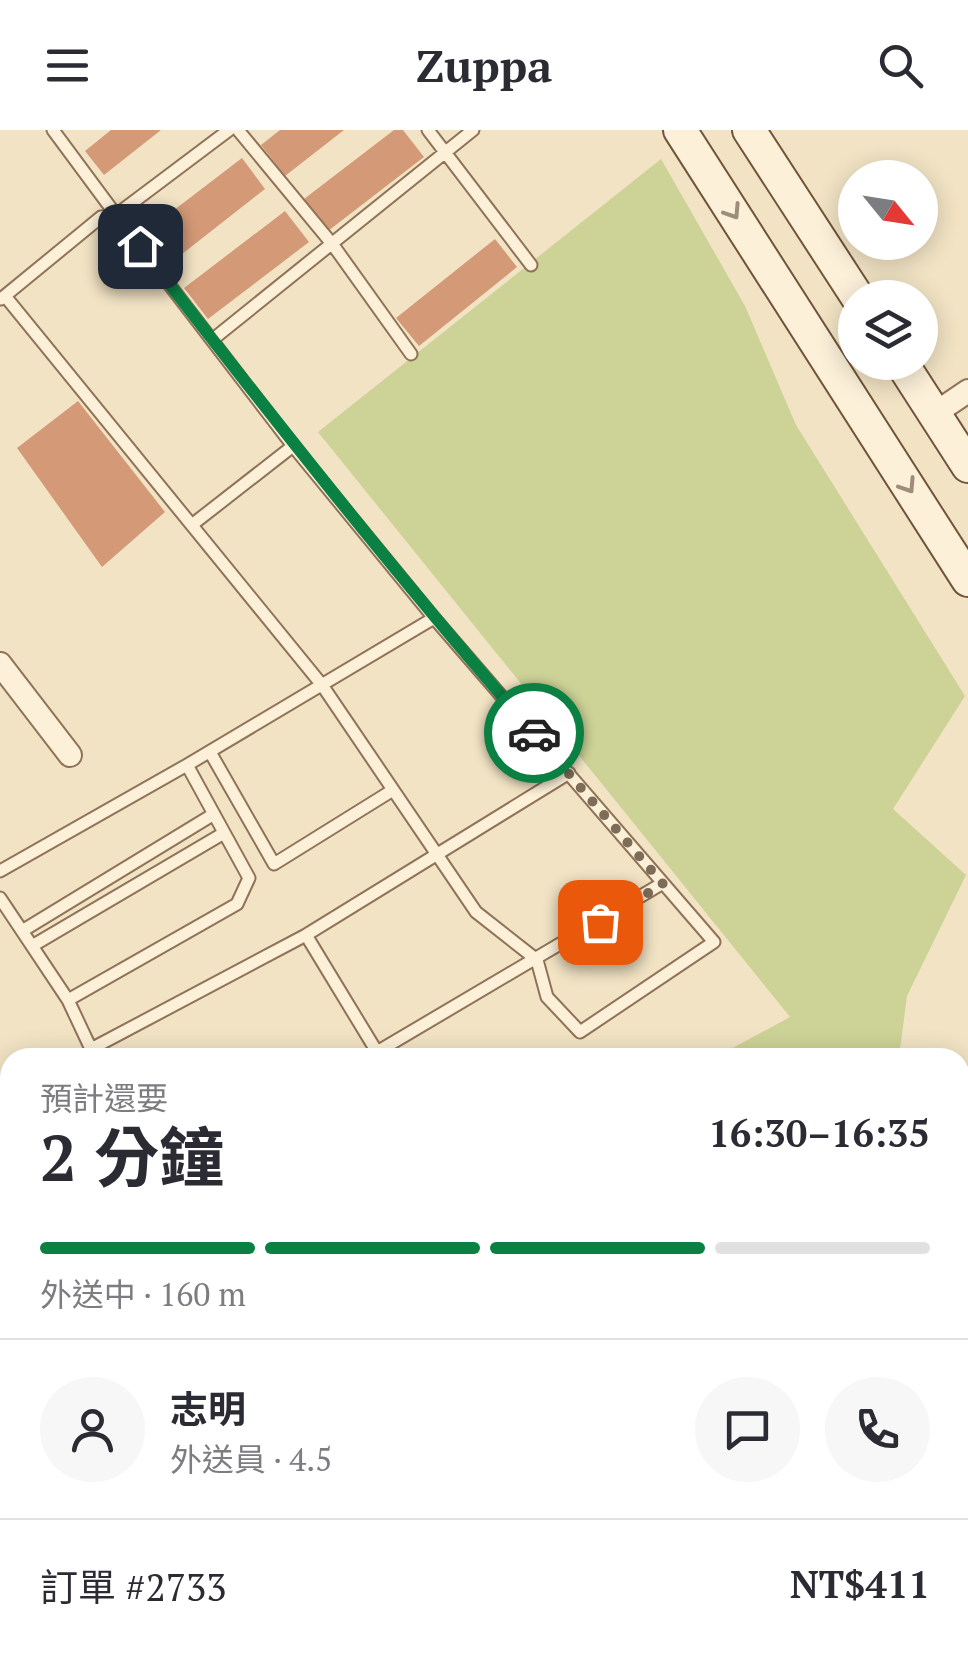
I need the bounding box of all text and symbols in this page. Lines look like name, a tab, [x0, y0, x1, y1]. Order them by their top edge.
text: Zuppa	[416, 35, 552, 95]
icon: menu	[40, 38, 95, 93]
icon: search	[873, 38, 928, 93]
north arrow	[838, 160, 938, 260]
map controls	[838, 160, 938, 380]
one-way arrow	[720, 201, 739, 219]
pin	[98, 204, 183, 289]
icon: home	[113, 219, 168, 274]
button: layers	[838, 280, 938, 380]
one-way arrow	[895, 475, 914, 493]
courier	[484, 683, 584, 783]
icon: car	[507, 706, 562, 761]
pin	[558, 880, 643, 965]
icon: bag	[573, 895, 628, 950]
text: 預計還要	[40, 1077, 168, 1119]
text: 16:30–16:35	[708, 1108, 930, 1158]
text: 2 分鐘	[40, 1113, 224, 1200]
text: 外送中 · 160 m	[40, 1273, 246, 1315]
button: person	[40, 1377, 145, 1482]
button: chat	[695, 1377, 800, 1482]
button: phone	[825, 1377, 930, 1482]
text: 志明	[170, 1384, 246, 1434]
text: 外送員 · 4.5	[170, 1438, 332, 1480]
text: NT$411	[790, 1559, 930, 1609]
text: 訂單 #2733	[40, 1562, 227, 1612]

